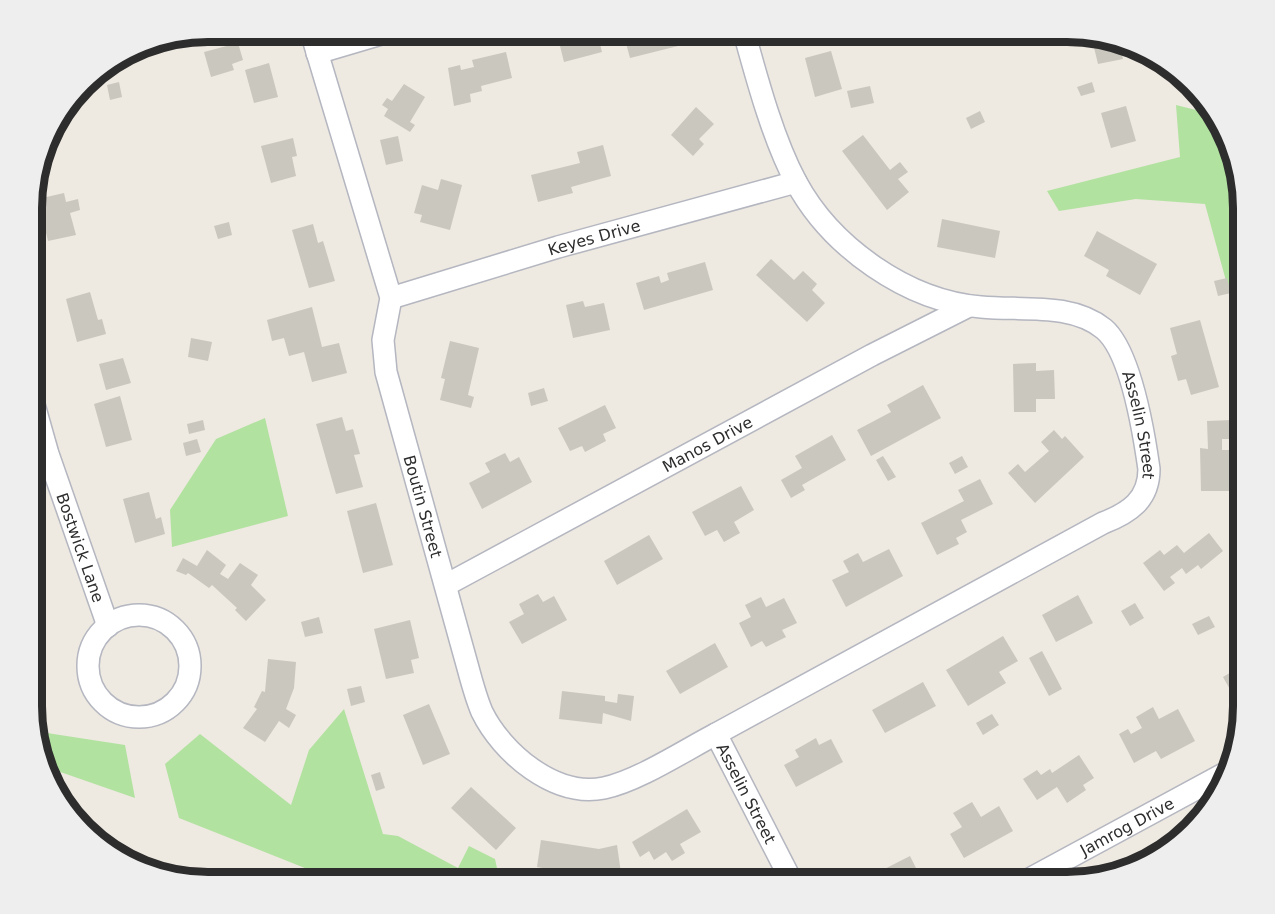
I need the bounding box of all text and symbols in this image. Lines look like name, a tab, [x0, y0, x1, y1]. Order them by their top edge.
street label: Keyes Drive	[546, 215, 642, 259]
street label: Asselin Street	[1119, 368, 1159, 480]
street label: Manos Drive	[659, 412, 756, 476]
street label: Boutin Street	[400, 453, 446, 560]
street label: Bostwick Lane	[53, 490, 108, 605]
street label: Asselin Street	[713, 740, 780, 847]
street label: Jamrog Drive	[1076, 793, 1177, 860]

